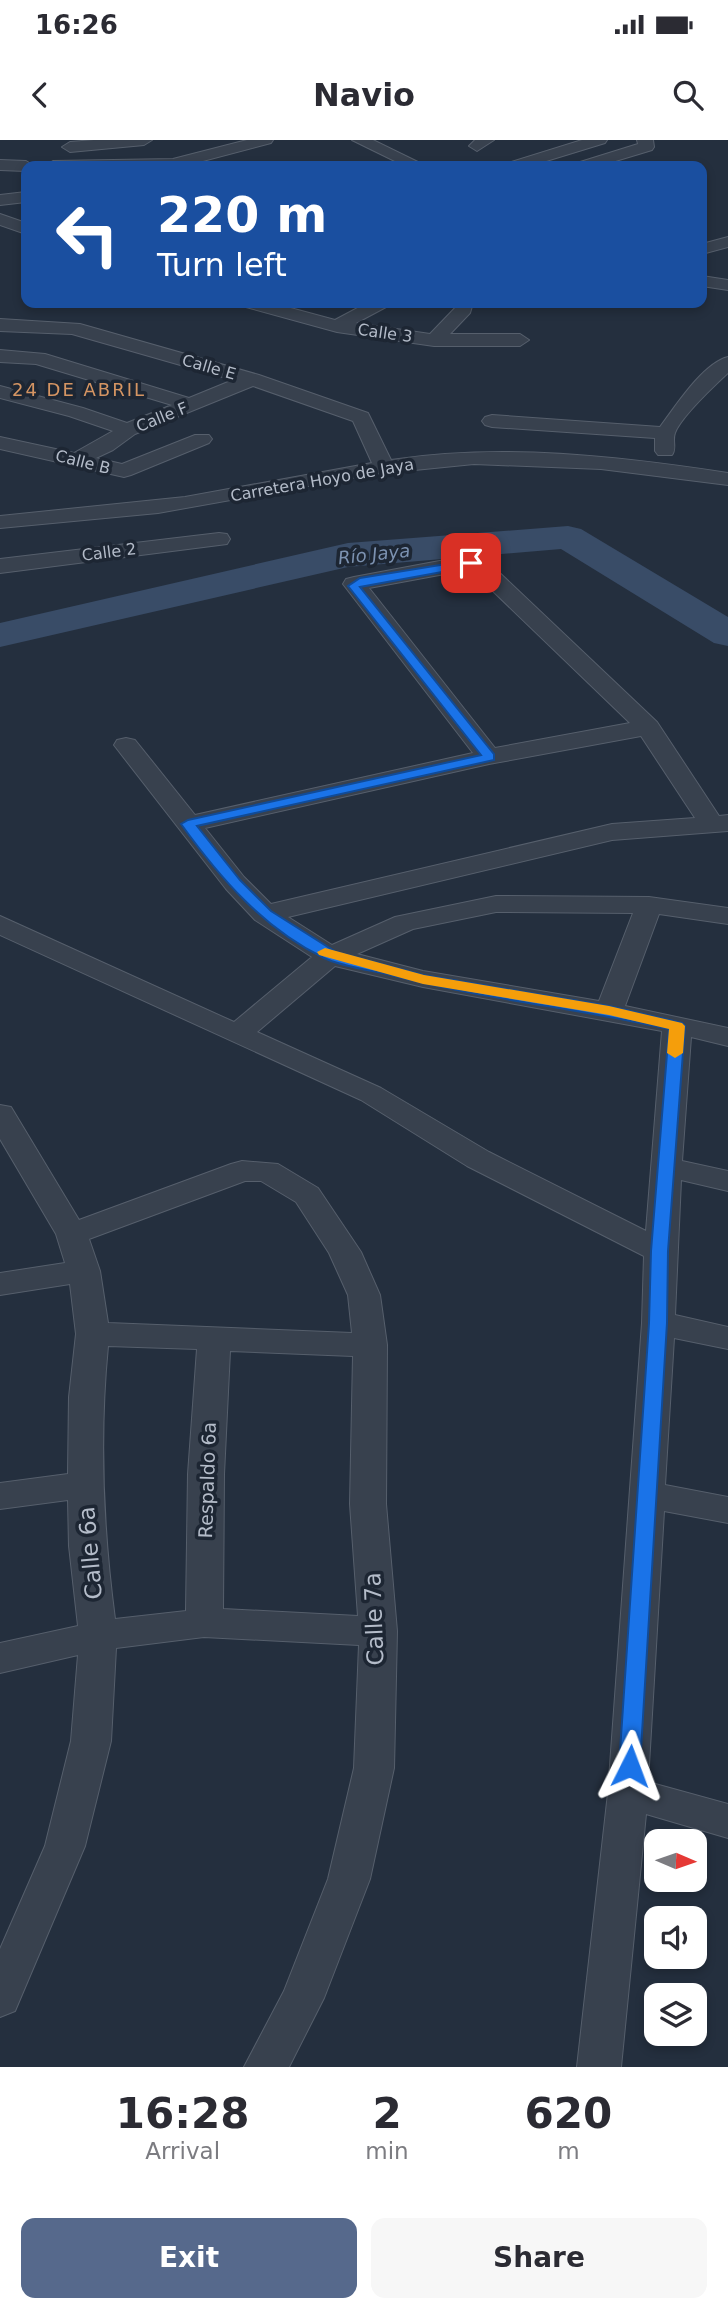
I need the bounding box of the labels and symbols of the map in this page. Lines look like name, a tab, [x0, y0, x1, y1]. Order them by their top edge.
street label: Calle 3	[356, 320, 414, 346]
street label: Calle E	[180, 350, 238, 384]
district label: 24 DE ABRIL	[12, 379, 146, 400]
street label: Calle F	[133, 398, 191, 436]
street label: Calle B	[54, 446, 112, 478]
street label: Carretera Hoyo de Jaya	[229, 454, 415, 506]
pin	[441, 533, 501, 593]
street label: Calle 2	[81, 539, 137, 565]
water label: Río Jaya	[337, 540, 411, 568]
street label: Respaldo 6a	[194, 1421, 220, 1539]
street label: Calle 6a	[73, 1505, 107, 1601]
street label: Calle 7a	[359, 1572, 389, 1666]
position arrow	[593, 1729, 667, 1803]
north arrow	[644, 1829, 707, 1892]

